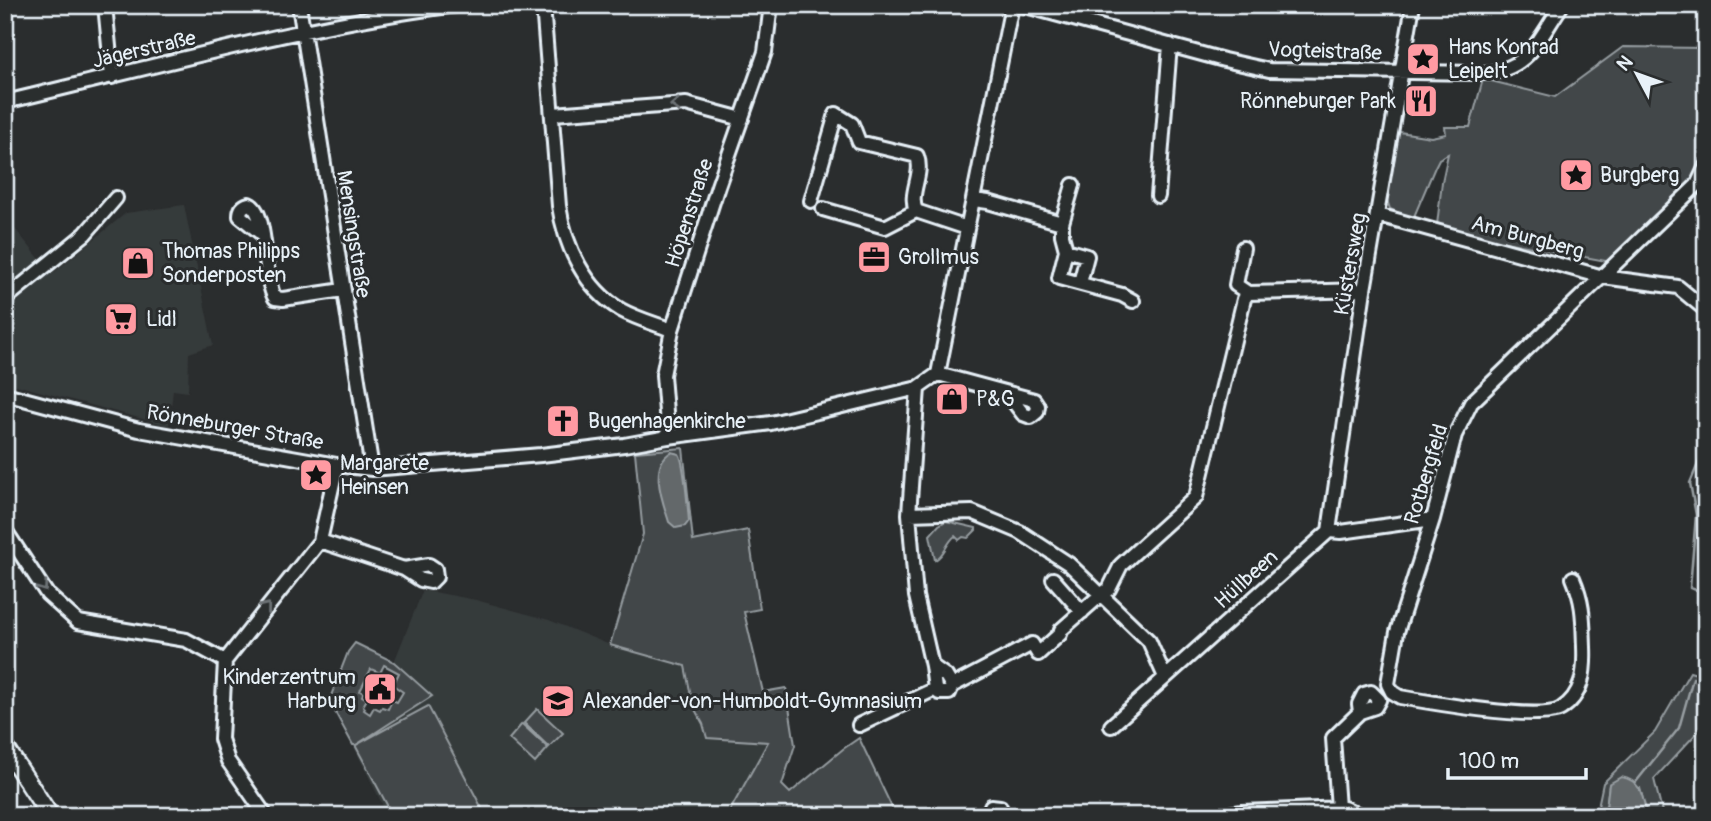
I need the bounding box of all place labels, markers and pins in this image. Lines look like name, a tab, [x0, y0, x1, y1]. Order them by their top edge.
place label: Hans Konrad Leipelt	[1448, 34, 1559, 85]
place icon: Hans Konrad Leipelt	[1404, 40, 1442, 78]
restaurant icon: Rönneburger Park	[1402, 82, 1440, 120]
place label: Rönneburger Park	[1240, 88, 1396, 115]
place icon: Burgberg	[1557, 156, 1595, 194]
place label: Burgberg	[1600, 162, 1679, 189]
place label: Thomas Philipps Sonderposten	[162, 238, 300, 289]
office icon: Grollmus	[855, 238, 893, 276]
shop icon: Thomas Philipps Sonderposten	[119, 244, 157, 282]
place label: Grollmus	[898, 244, 979, 271]
supermarket icon: Lidl	[102, 300, 140, 338]
place label: Lidl	[146, 306, 177, 333]
shop icon: P&G	[933, 380, 971, 418]
place label: P&G	[976, 386, 1015, 413]
church icon: Bugenhagenkirche	[544, 402, 582, 440]
place label: Bugenhagenkirche	[588, 408, 746, 435]
place label: Margarete Heinsen	[340, 450, 430, 501]
place icon: Margarete Heinsen	[297, 456, 335, 494]
place label: Kinderzentrum Harburg	[222, 664, 356, 715]
public building icon: Kinderzentrum Harburg	[361, 670, 399, 708]
school or university icon: Alexander-von-Humboldt-Gymnasium	[539, 682, 577, 720]
place label: Alexander-von-Humboldt-Gymnasium	[582, 688, 922, 715]

